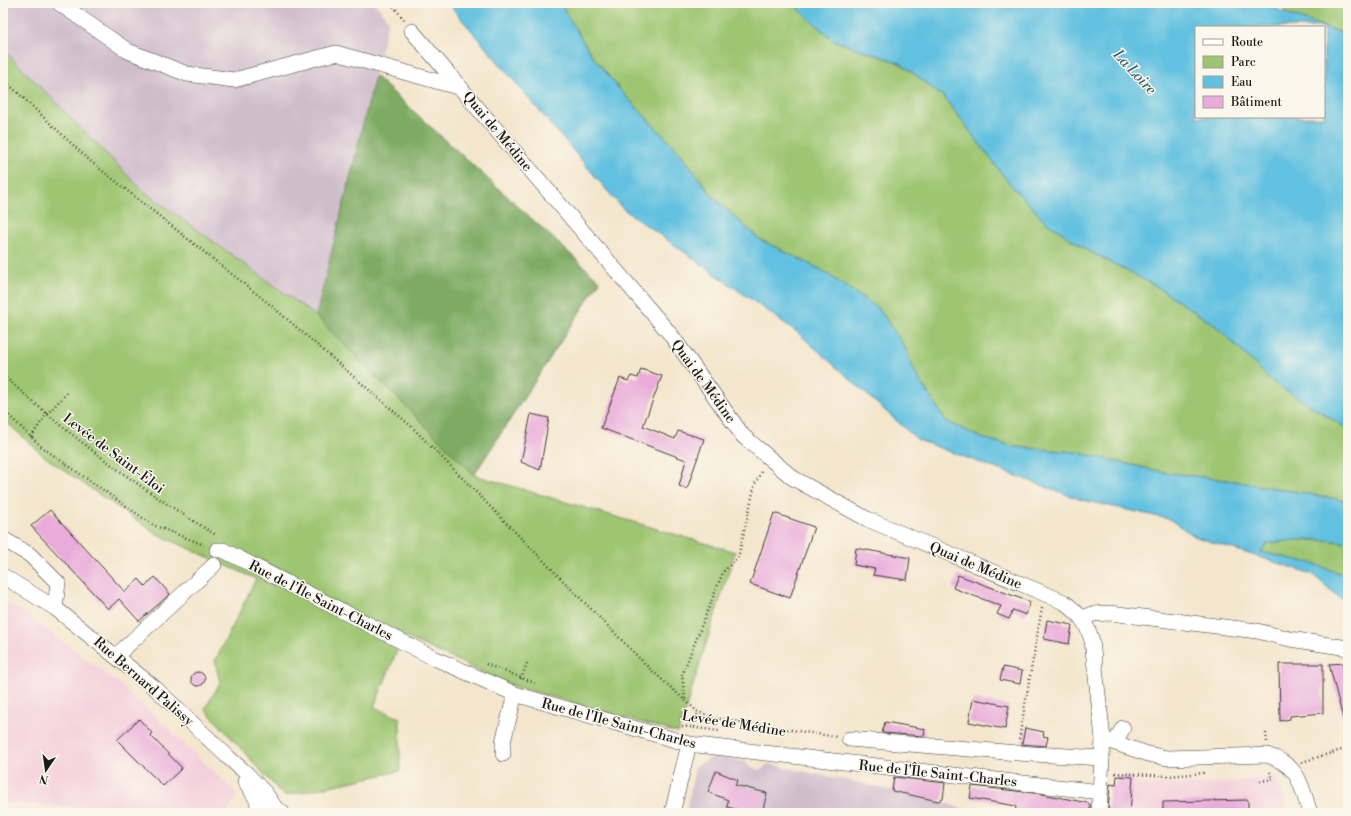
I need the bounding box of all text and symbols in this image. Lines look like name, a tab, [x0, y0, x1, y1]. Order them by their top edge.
legend	[1195, 26, 1325, 118]
text: Route	[1231, 35, 1263, 50]
water label: La Loire	[1108, 45, 1160, 99]
text: Parc	[1231, 55, 1256, 70]
text: Eau	[1231, 75, 1252, 90]
street label: Quai de Médine	[459, 88, 536, 175]
text: Bâtiment	[1230, 95, 1282, 110]
street label: Quai de Médine	[667, 336, 740, 427]
street label: Levée de Saint-Éloi	[59, 408, 169, 498]
street label: Quai de Médine	[927, 538, 1025, 594]
street label: Rue de l'Île Saint-Charles	[246, 555, 396, 645]
street label: Rue Bernard Palissy	[89, 633, 197, 730]
street label: Rue de l'Île Saint-Charles	[539, 693, 699, 753]
street label: Levée de Médine	[680, 707, 787, 741]
north arrow	[26, 750, 66, 790]
street label: Rue de l'Île Saint-Charles	[858, 755, 1018, 791]
text: N	[38, 771, 50, 787]

